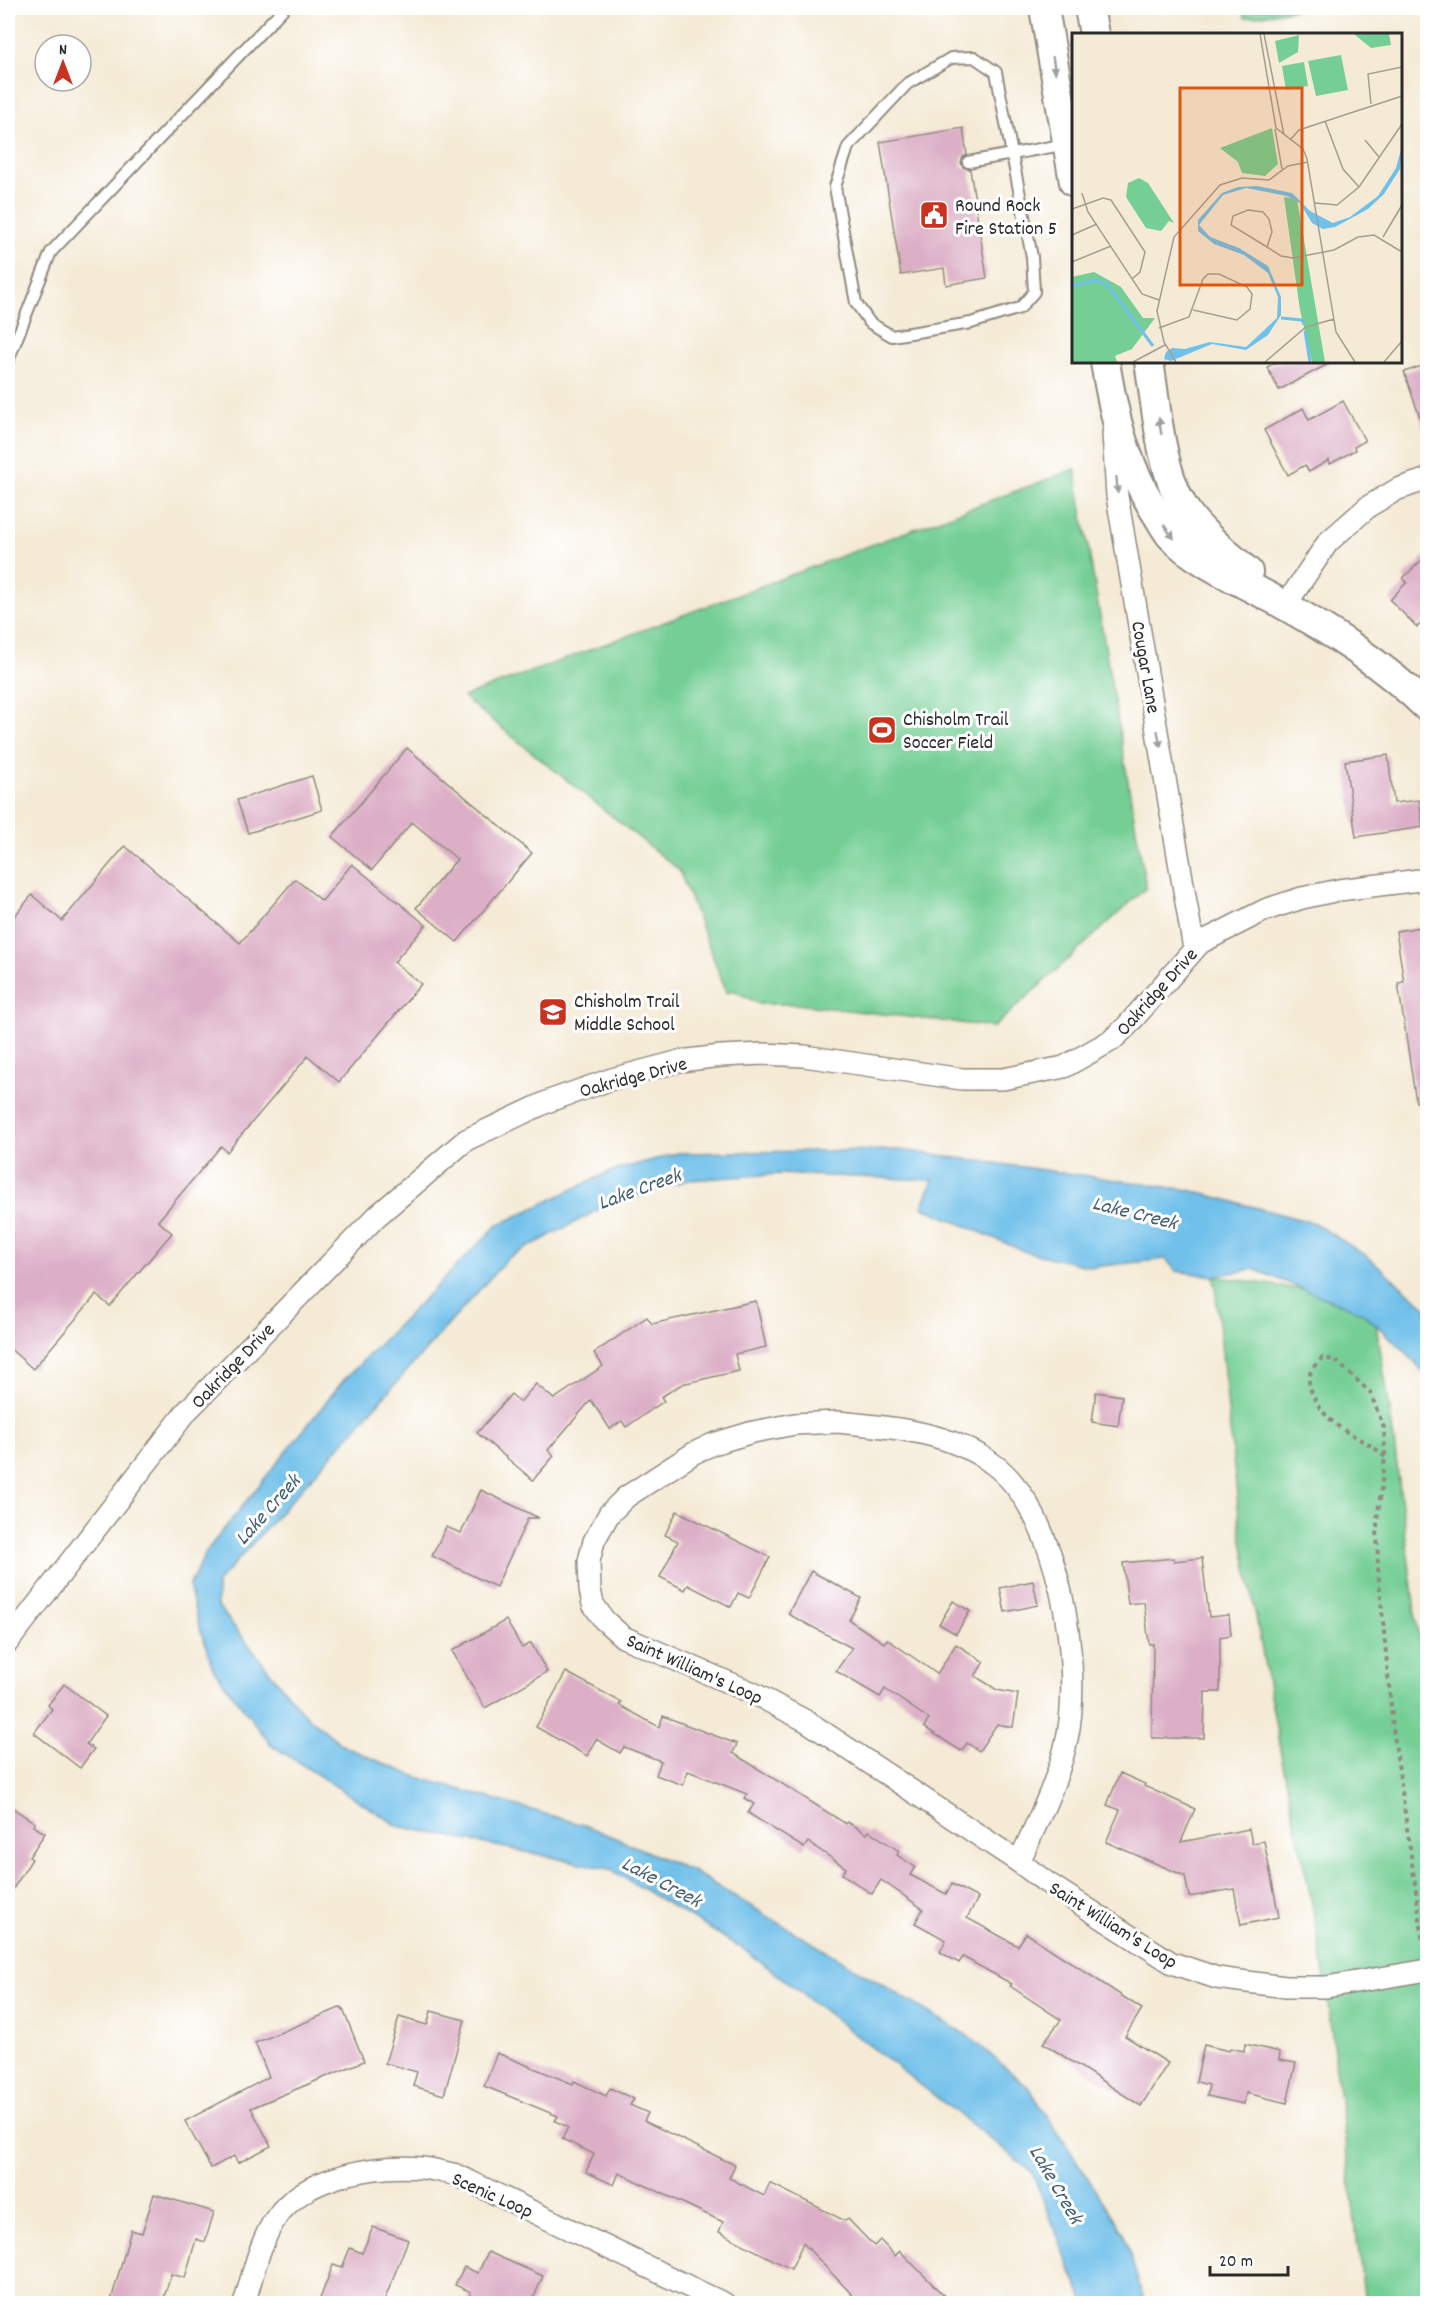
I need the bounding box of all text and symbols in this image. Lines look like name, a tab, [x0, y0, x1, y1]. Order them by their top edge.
north arrow	[33, 33, 93, 93]
inset map	[1072, 33, 1402, 363]
text: N	[59, 39, 67, 62]
one-way arrow	[1050, 56, 1059, 75]
place label: Round Rock Fire Station 5	[955, 193, 1057, 244]
public building icon: Round Rock Fire Station 5	[918, 199, 950, 231]
one-way arrow	[1156, 416, 1165, 435]
one-way arrow	[1112, 475, 1121, 494]
one-way arrow	[1163, 524, 1175, 539]
street label: Cougar Lane	[1122, 619, 1166, 716]
place label: Chisholm Trail Soccer Field	[903, 707, 1009, 758]
sports icon: Chisholm Trail Soccer Field	[866, 714, 898, 746]
one-way arrow	[1155, 730, 1164, 749]
street label: Oakridge Drive	[1111, 943, 1206, 1043]
place label: Chisholm Trail Middle School	[574, 989, 680, 1040]
school or university icon: Chisholm Trail Middle School	[537, 996, 569, 1028]
street label: Oakridge Drive	[577, 1051, 691, 1107]
water label: Lake Creek	[594, 1161, 688, 1220]
water label: Lake Creek	[1089, 1190, 1182, 1240]
street label: Oakridge Drive	[186, 1318, 283, 1416]
water label: Lake Creek	[229, 1467, 311, 1553]
street label: Saint William's Loop	[621, 1628, 766, 1713]
water label: Lake Creek	[615, 1850, 708, 1918]
street label: Saint William's Loop	[1043, 1876, 1182, 1977]
water label: Lake Creek	[1020, 2141, 1090, 2232]
street label: Scenic Loop	[447, 2166, 537, 2227]
scale bar	[1210, 2239, 1288, 2277]
text: 20 m	[1219, 2250, 1253, 2275]

